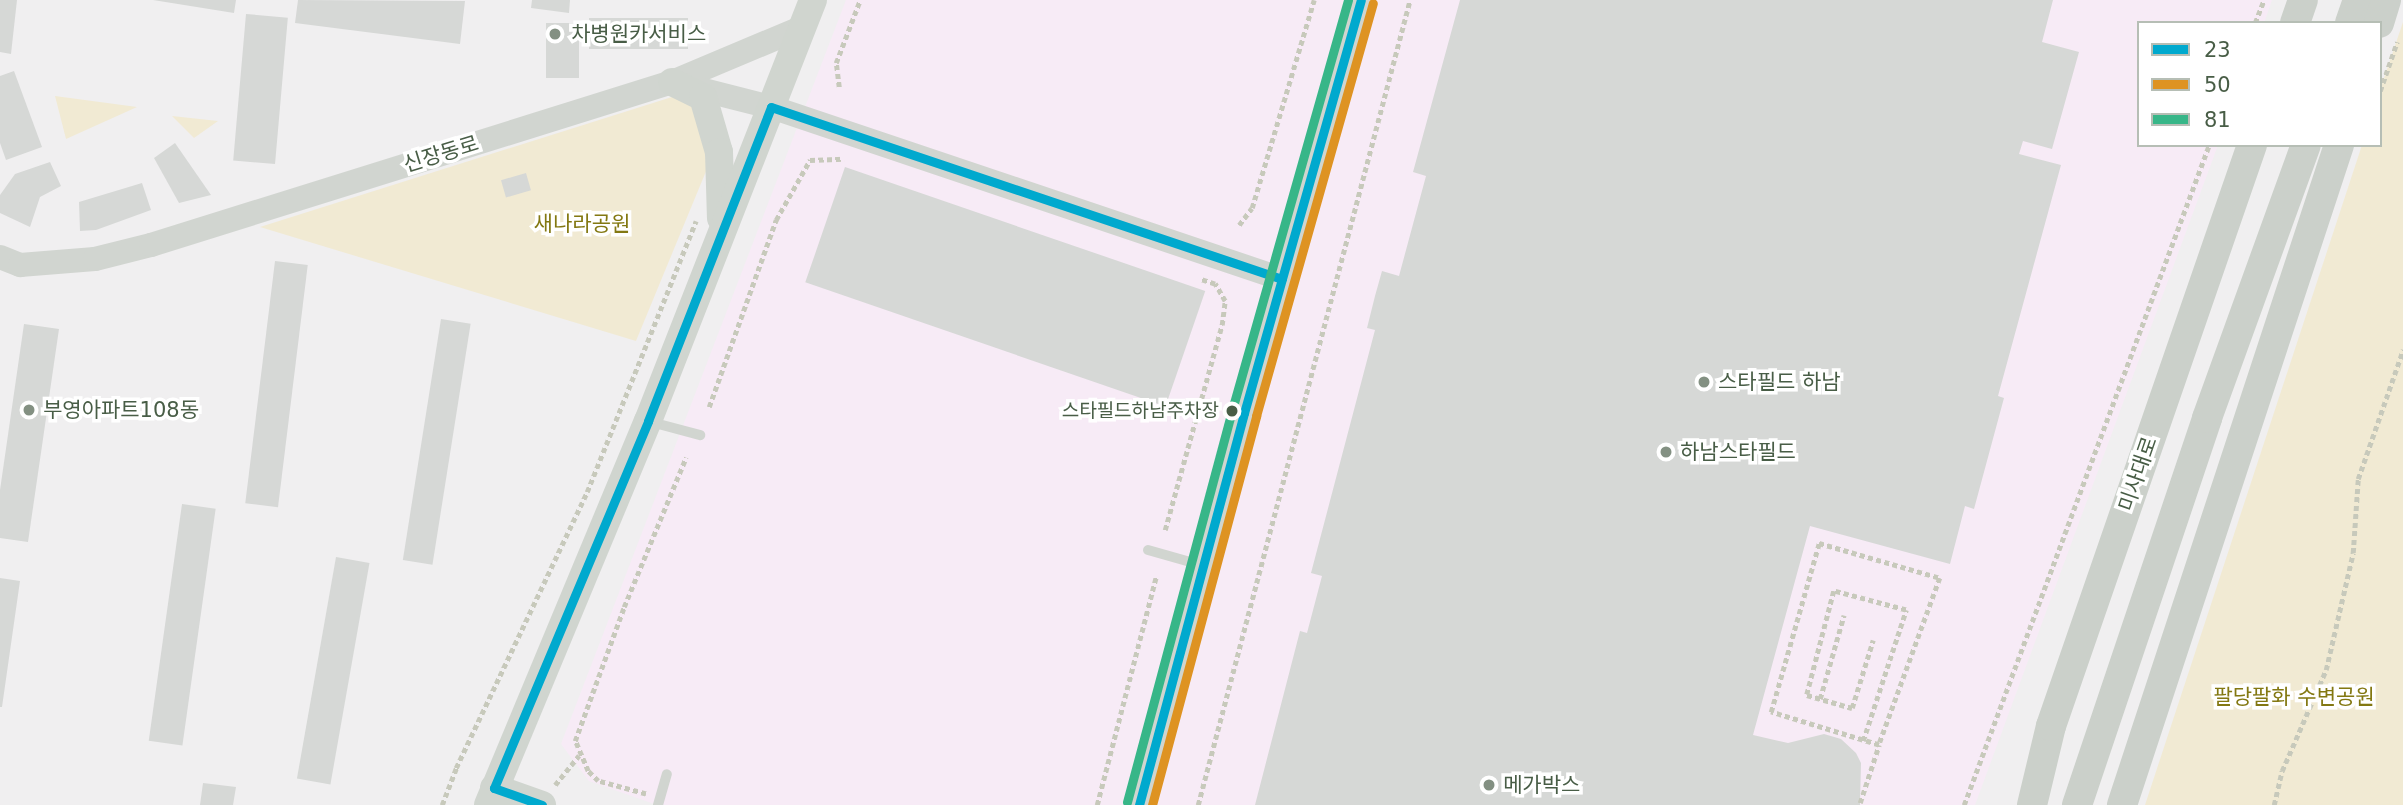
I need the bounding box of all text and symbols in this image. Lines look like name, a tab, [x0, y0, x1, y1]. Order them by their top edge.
place label: 차병원카서비스	[571, 21, 706, 47]
legend	[2137, 21, 2382, 147]
marker: 차병원카서비스	[545, 24, 565, 44]
text: 23	[2204, 38, 2231, 62]
text: 50	[2204, 73, 2231, 97]
text: 81	[2204, 108, 2231, 132]
street label: 신장동로	[400, 131, 482, 177]
park label: 새나라공원	[534, 211, 630, 237]
place label: 스타필드 하남	[1718, 369, 1841, 395]
marker: 스타필드 하남	[1696, 374, 1712, 390]
place label: 부영아파트108동	[43, 397, 199, 423]
place label: 스타필드하남주차장	[1062, 400, 1219, 422]
marker: 부영아파트108동	[21, 402, 37, 418]
marker: 스타필드하남주차장	[1225, 404, 1239, 418]
street label: 미사대로	[2114, 433, 2162, 515]
place label: 하남스타필드	[1680, 439, 1796, 465]
marker: 하남스타필드	[1658, 444, 1674, 460]
park label: 팔당팔화 수변공원	[2213, 684, 2375, 710]
place label: 메가박스	[1503, 772, 1580, 798]
marker: 메가박스	[1481, 777, 1497, 793]

